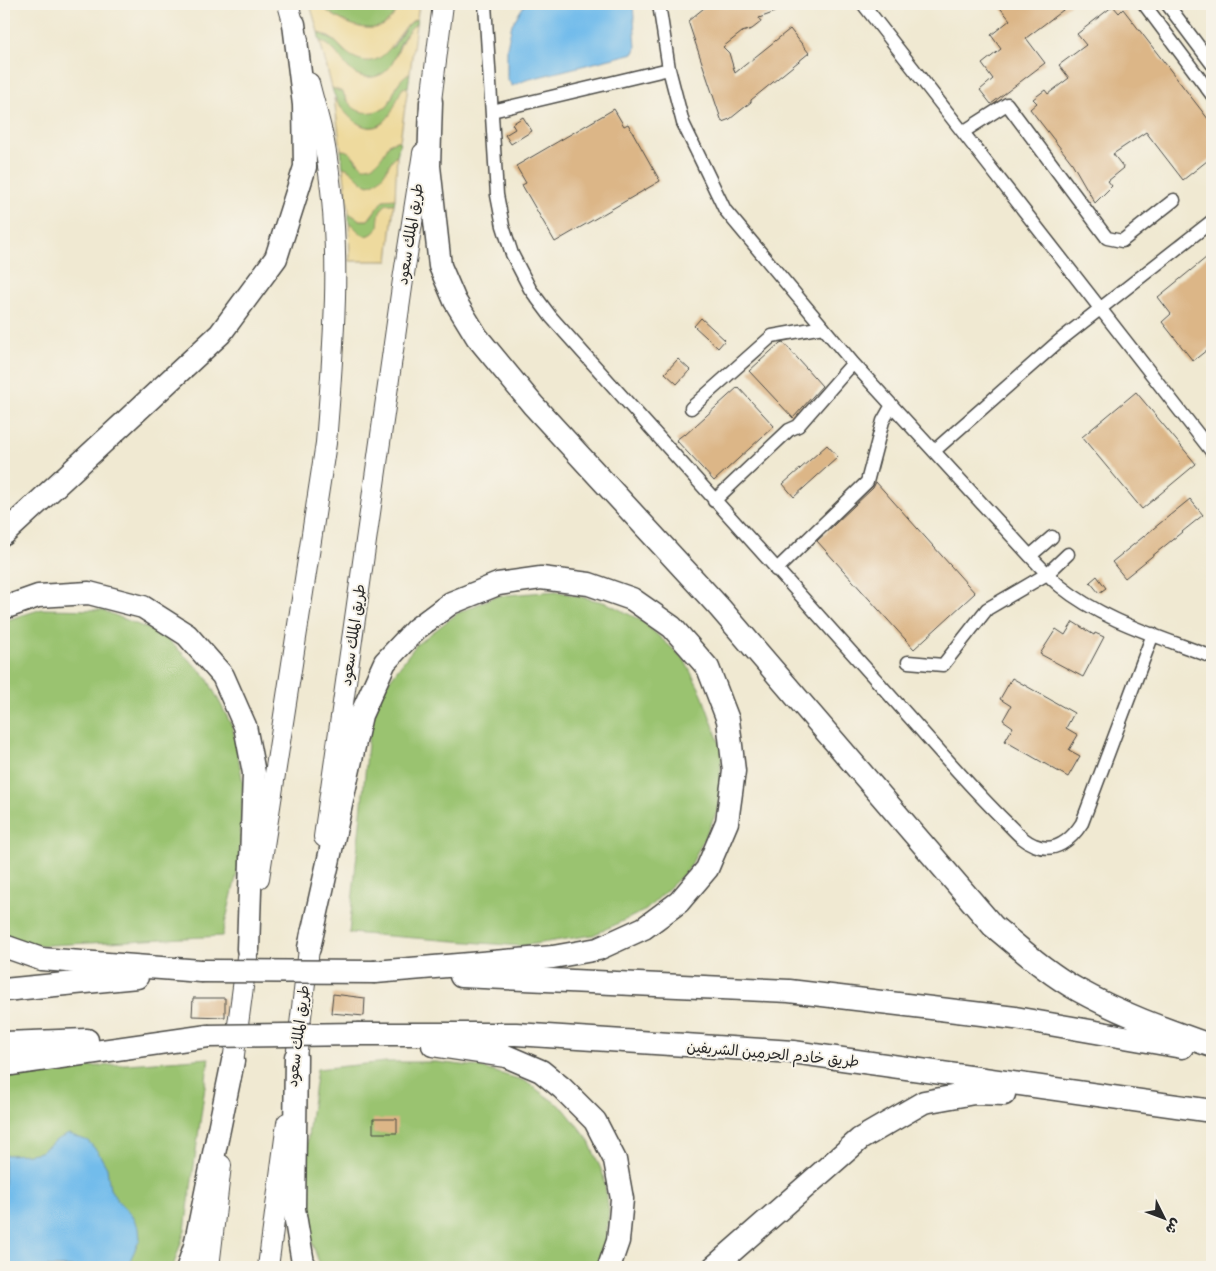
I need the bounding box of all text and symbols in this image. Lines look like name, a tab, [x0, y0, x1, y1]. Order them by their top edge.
street label: طريق الملك سعود	[392, 182, 428, 286]
street label: طريق الملك سعود	[336, 583, 370, 687]
street label: طريق الملك سعود	[282, 984, 314, 1088]
street label: طريق خادم الحرمين الشريفين	[686, 1036, 860, 1073]
north arrow	[1138, 1194, 1188, 1244]
text: ش	[1162, 1215, 1186, 1238]

